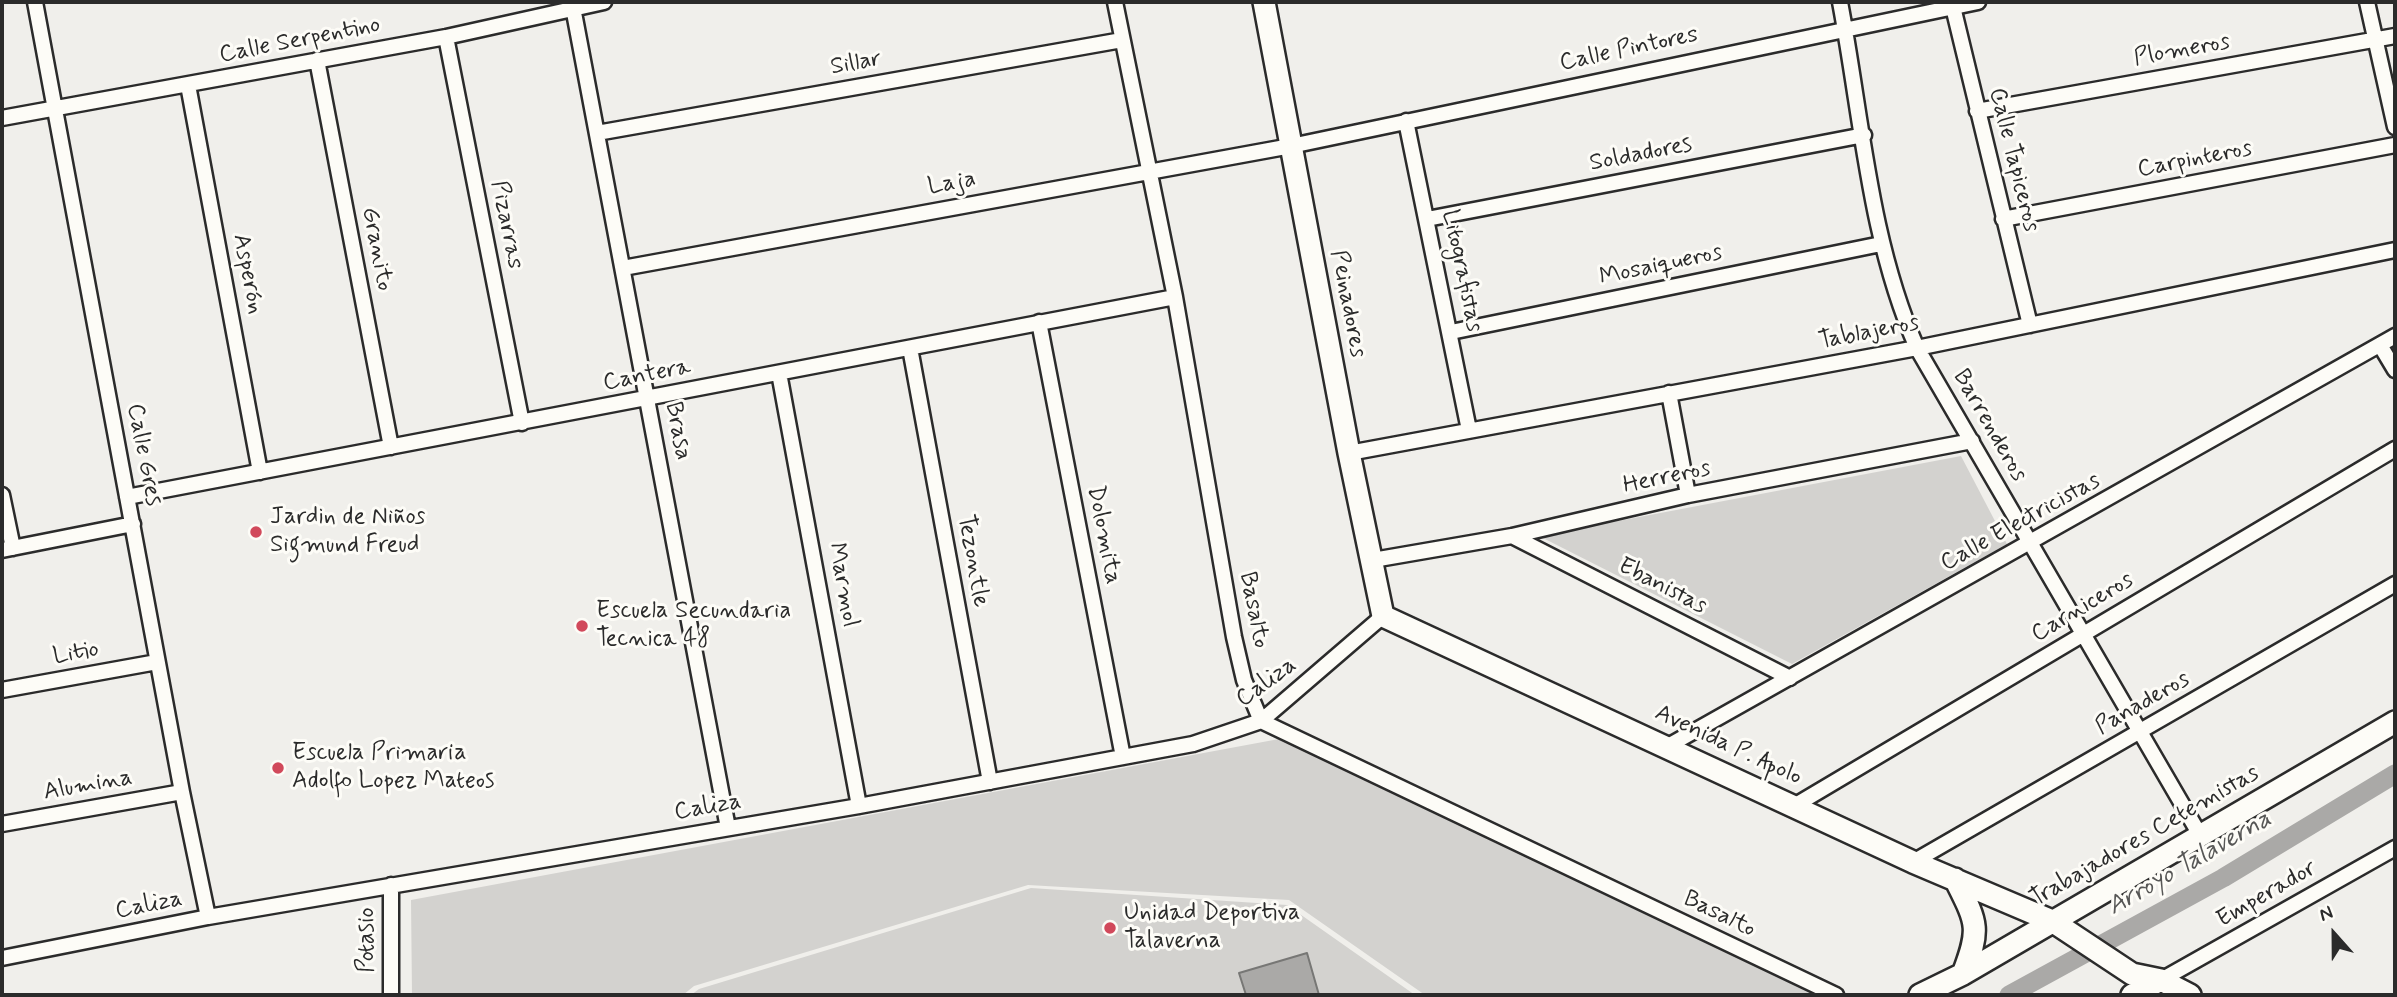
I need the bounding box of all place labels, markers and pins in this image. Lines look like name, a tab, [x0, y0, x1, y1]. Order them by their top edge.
place label: Jardin de Niños Sigmund Freud	[270, 504, 425, 560]
marker: Jardin de Niños Sigmund Freud	[248, 524, 264, 540]
place label: Escuela Secundaria Tecnica 48	[596, 598, 791, 654]
marker: Escuela Secundaria Tecnica 48	[574, 618, 590, 634]
place label: Escuela Primaria Adolfo Lopez Mateos	[292, 740, 495, 796]
marker: Escuela Primaria Adolfo Lopez Mateos	[270, 760, 286, 776]
place label: Unidad Deportiva Talaverna	[1124, 900, 1300, 956]
marker: Unidad Deportiva Talaverna	[1102, 920, 1118, 936]

